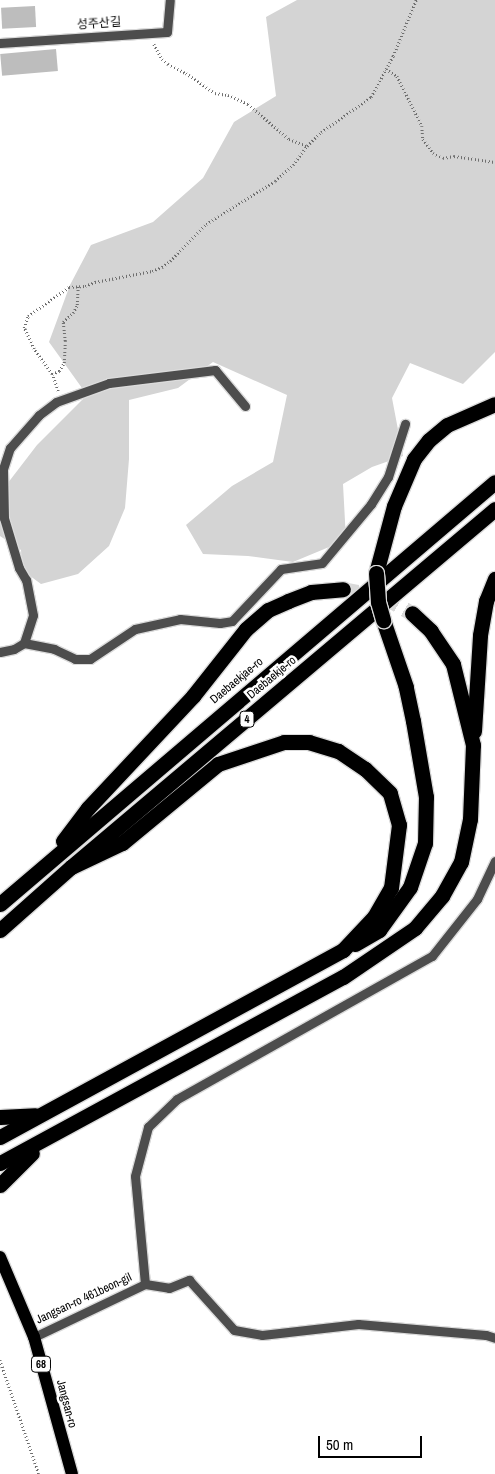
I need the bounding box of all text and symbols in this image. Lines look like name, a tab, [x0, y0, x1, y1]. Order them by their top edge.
street label: 성주산길	[76, 15, 122, 33]
street label: Daebaekje-ro	[245, 654, 299, 702]
street label: Daebaekjae-ro	[208, 655, 266, 707]
road number: 4	[238, 711, 256, 728]
street label: Jangsan-ro 461beon-gil	[34, 1271, 134, 1327]
road number: 68	[30, 1356, 52, 1372]
street label: Jangsan-ro	[53, 1378, 79, 1430]
scale bar	[320, 1426, 424, 1458]
text: 50 m	[326, 1434, 353, 1455]

